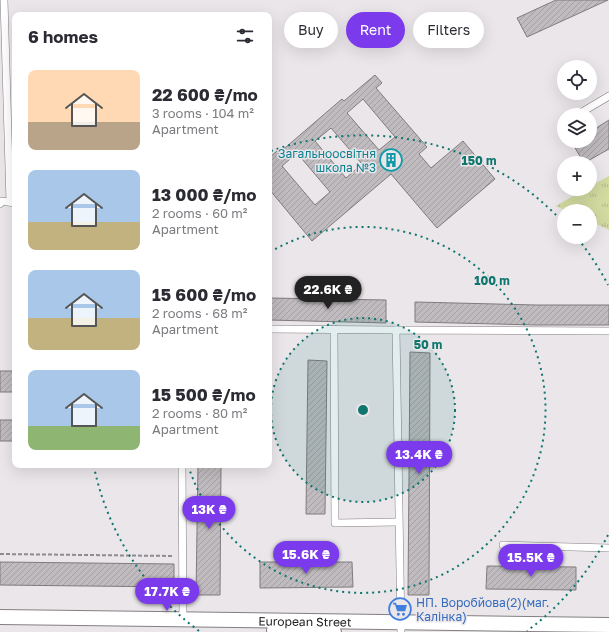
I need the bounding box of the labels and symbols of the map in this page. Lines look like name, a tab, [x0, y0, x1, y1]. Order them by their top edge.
place label: Загальноосвітня школа №3	[278, 146, 376, 175]
building icon: Загальноосвітня школа №3	[378, 147, 404, 173]
text: 150 m	[462, 153, 496, 168]
text: 100 m	[474, 273, 510, 288]
pin: 22.6K ₴	[291, 276, 365, 310]
text: 50 m	[414, 337, 442, 352]
centre of rings	[356, 403, 370, 417]
pin: 13.4K ₴	[382, 441, 456, 475]
pin: 13K ₴	[181, 496, 237, 530]
pin: 15.6K ₴	[269, 541, 343, 575]
pin: 15.5K ₴	[494, 544, 568, 578]
pin: 17.7K ₴	[130, 578, 204, 612]
place label: НП. Воробйова(2)(маг. Калінка)	[416, 595, 549, 624]
supermarket icon: НП. Воробйова(2)(маг. Калінка)	[387, 596, 413, 622]
street label: European Street	[258, 613, 352, 629]

